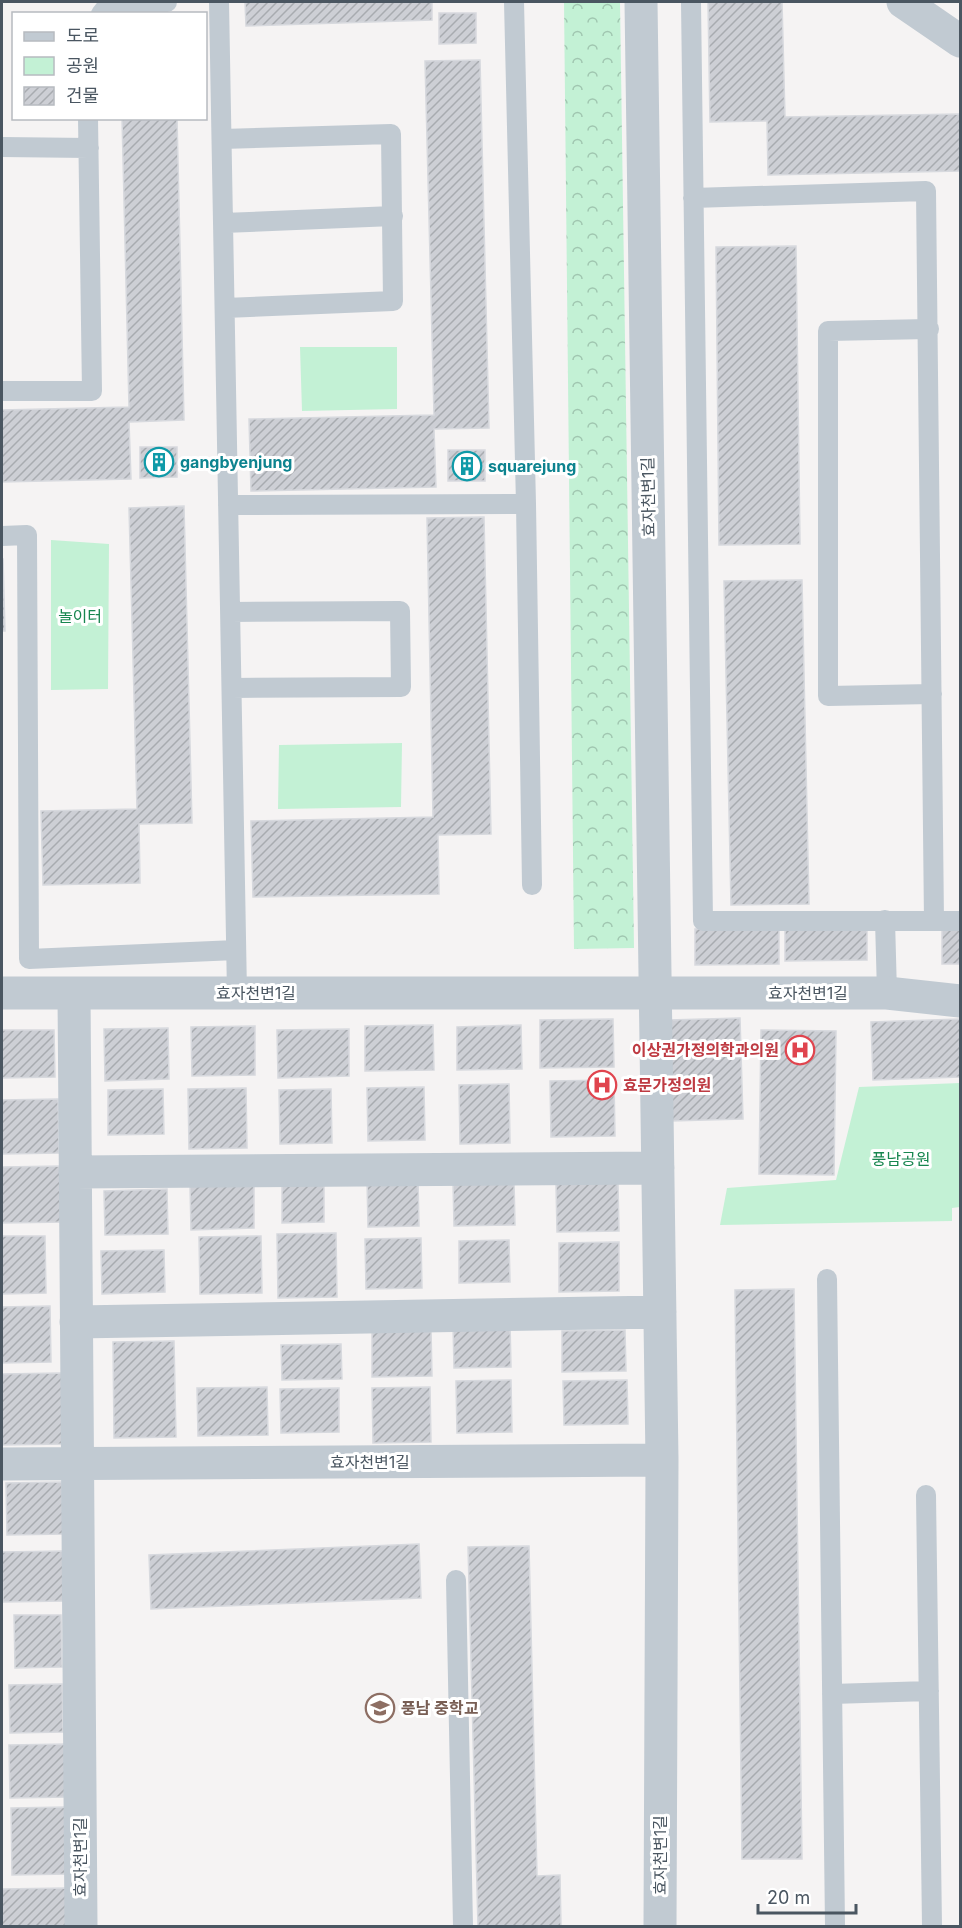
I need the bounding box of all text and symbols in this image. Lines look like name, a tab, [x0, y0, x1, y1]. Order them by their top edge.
legend	[12, 12, 207, 120]
text: 도로	[66, 25, 99, 46]
text: 공원	[66, 55, 99, 76]
text: 건물	[66, 85, 99, 106]
building icon: gangbyenjung	[143, 446, 175, 478]
building icon: squarejung	[451, 450, 483, 482]
place label: gangbyenjung	[180, 452, 292, 472]
place label: squarejung	[488, 456, 576, 476]
street label: 효자천변1길	[637, 457, 659, 537]
park label: 놀이터	[58, 606, 102, 626]
street label: 효자천변1길	[216, 983, 296, 1003]
street label: 효자천변1길	[768, 983, 848, 1003]
hospital icon: 이상권가정의학과의원	[784, 1034, 816, 1066]
place label: 이상권가정의학과의원	[632, 1040, 779, 1060]
hospital icon: 효문가정의원	[586, 1069, 618, 1101]
place label: 효문가정의원	[623, 1075, 711, 1095]
park label: 풍남공원	[872, 1149, 930, 1169]
street label: 효자천변1길	[330, 1452, 410, 1472]
school or university icon: 풍남 중학교	[364, 1692, 396, 1724]
place label: 풍남 중학교	[401, 1698, 479, 1718]
street label: 효자천변1길	[650, 1815, 670, 1895]
street label: 효자천변1길	[70, 1817, 90, 1897]
scale bar	[758, 1877, 856, 1915]
text: 20 m	[767, 1887, 810, 1908]

